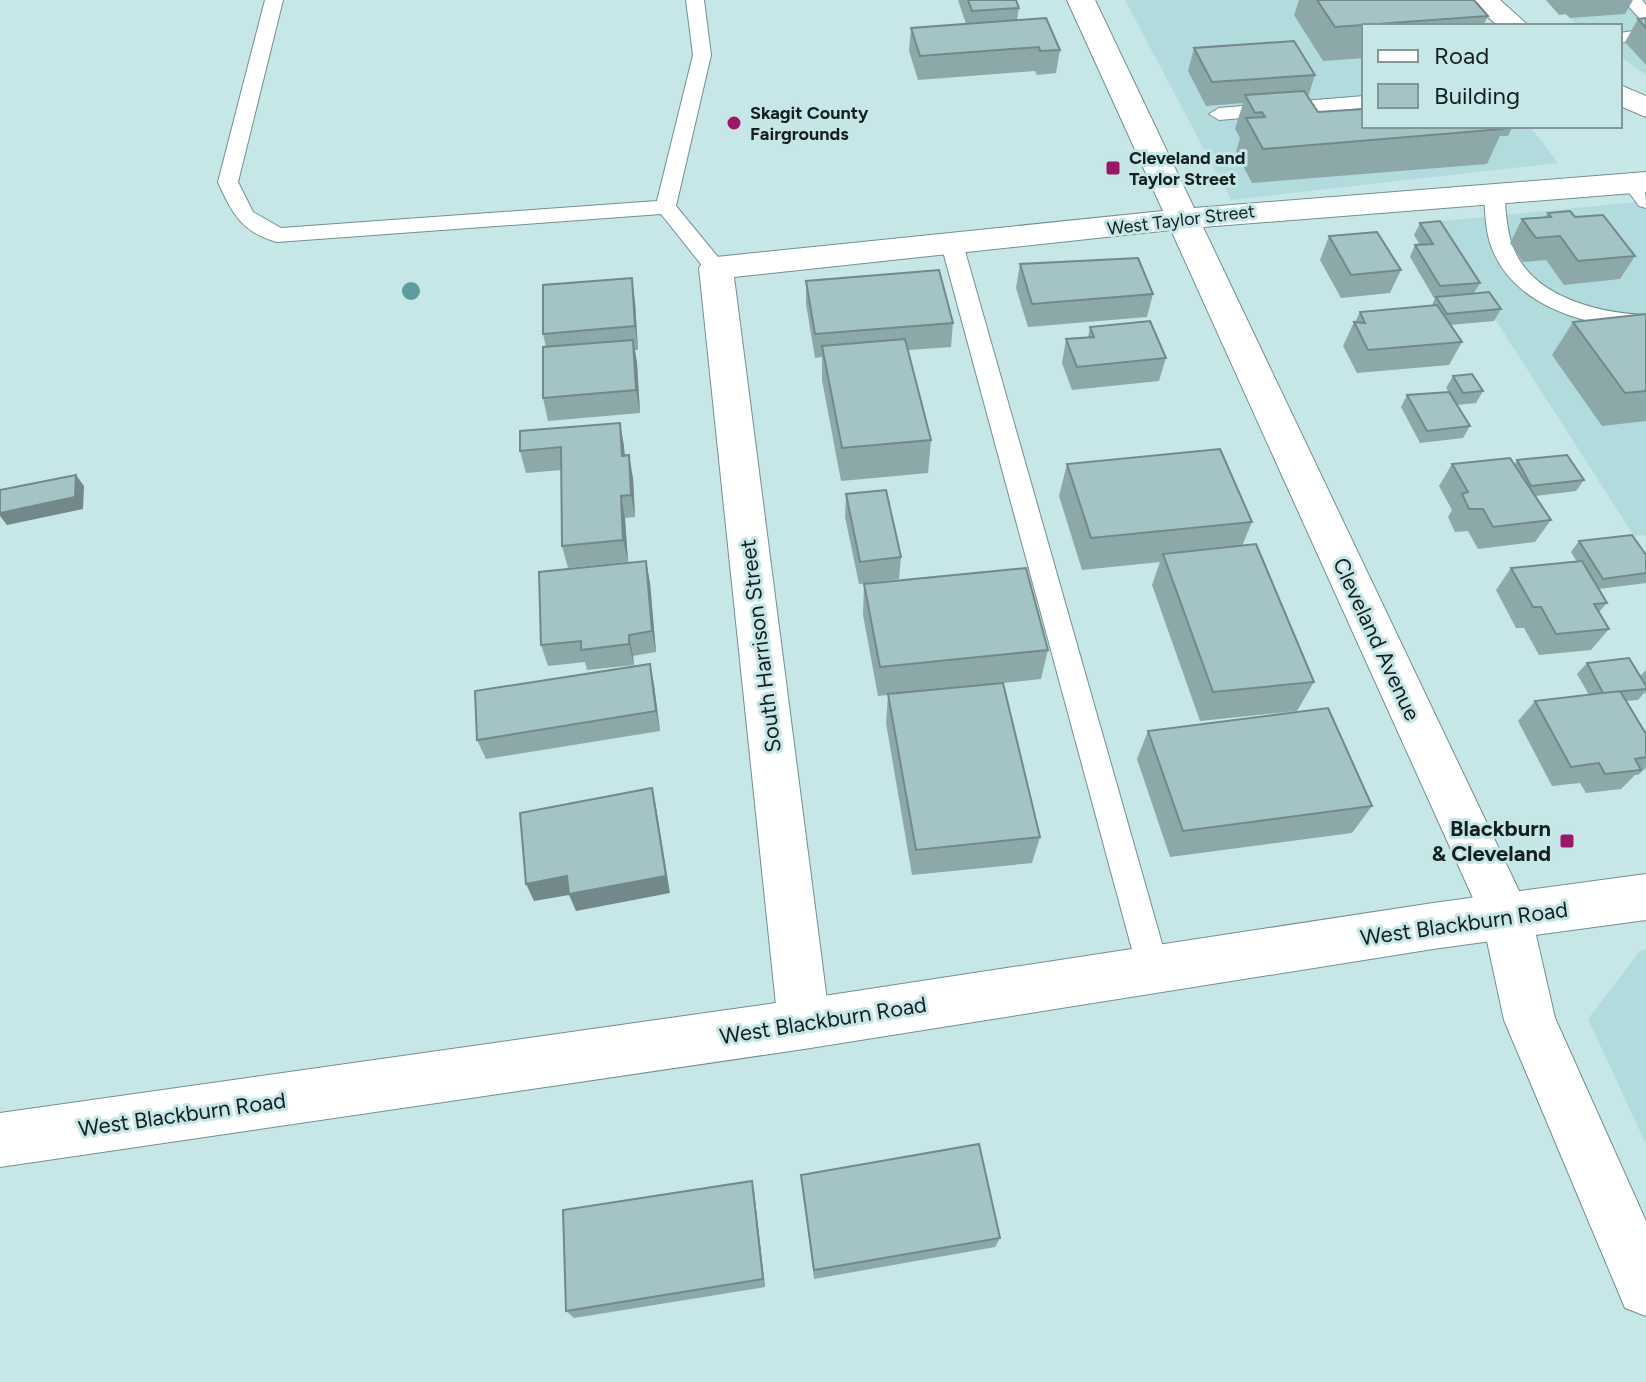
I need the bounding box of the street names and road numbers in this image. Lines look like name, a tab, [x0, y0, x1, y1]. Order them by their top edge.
street label: West Taylor Street	[1106, 200, 1256, 240]
street label: South Harrison Street	[734, 538, 787, 754]
street label: Cleveland Avenue	[1327, 553, 1426, 725]
street label: West Blackburn Road	[1359, 896, 1570, 951]
street label: West Blackburn Road	[718, 991, 929, 1050]
street label: West Blackburn Road	[77, 1087, 288, 1142]

